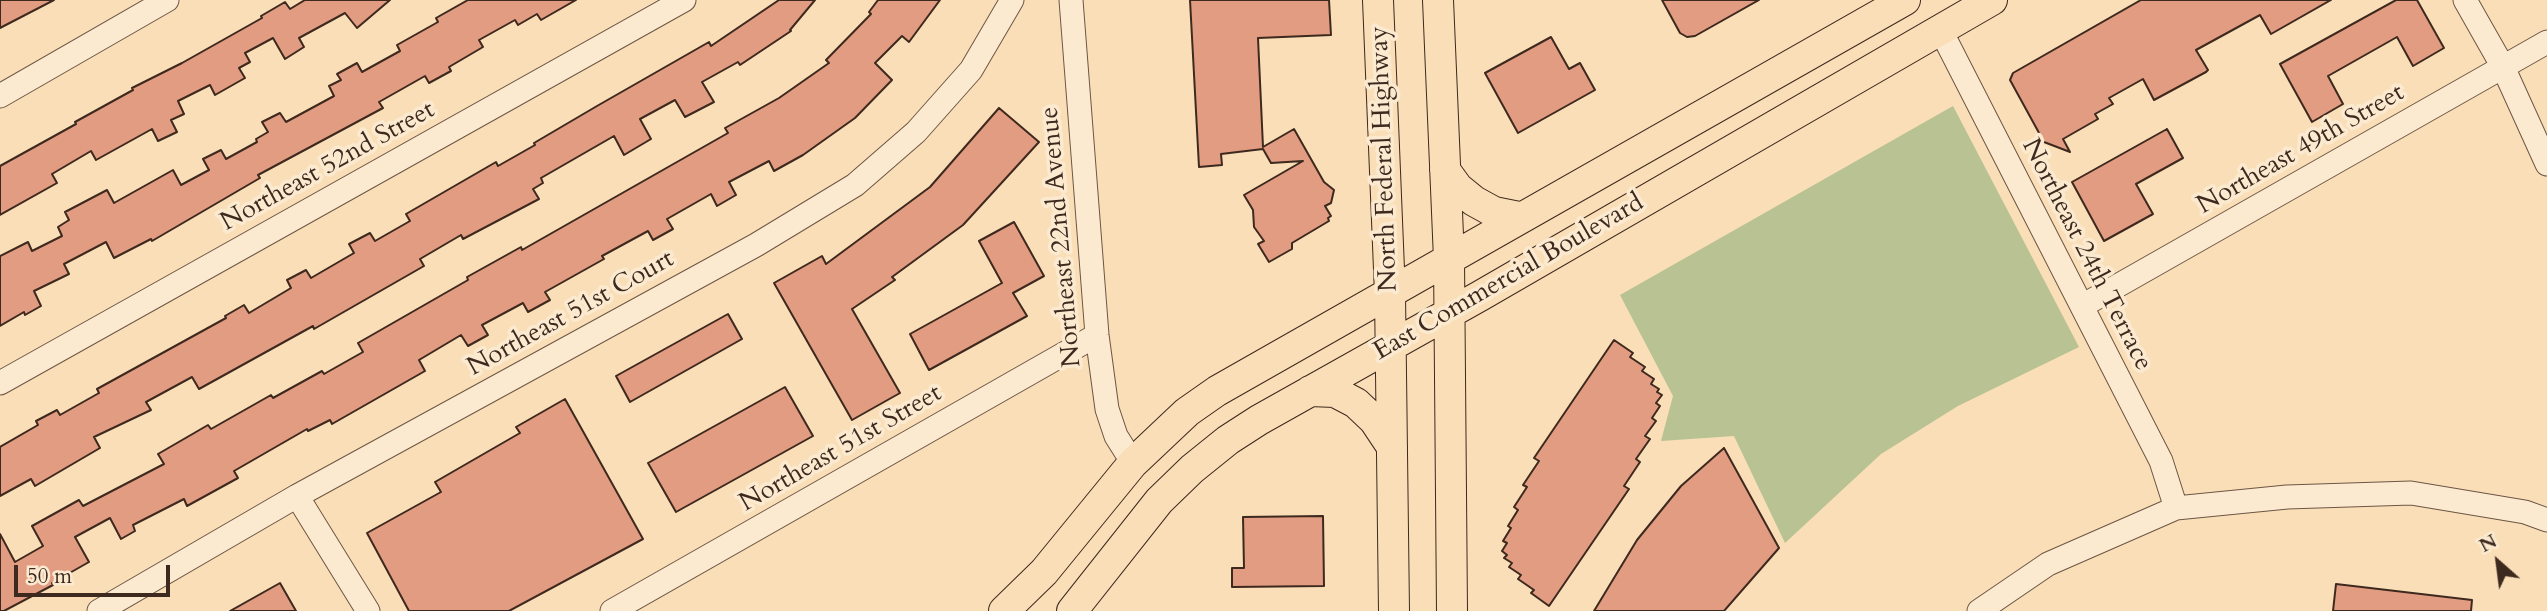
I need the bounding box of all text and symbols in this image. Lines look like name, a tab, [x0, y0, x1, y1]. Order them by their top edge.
street label: North Federal Highway	[1365, 26, 1405, 292]
street label: Northeast 49th Street	[2192, 78, 2410, 222]
street label: Northeast 52nd Street	[216, 95, 440, 239]
street label: Northeast 22nd Avenue	[1035, 105, 1089, 369]
street label: Northeast 24th Terrace	[2014, 134, 2158, 376]
street label: East Commercial Boulevard	[1368, 188, 1650, 368]
street label: Northeast 51st Court	[462, 244, 680, 384]
street label: Northeast 51st Street	[734, 378, 948, 520]
north arrow	[2463, 527, 2533, 597]
text: N	[2475, 528, 2502, 559]
scale bar	[18, 552, 173, 596]
text: 50 m	[27, 562, 72, 591]

